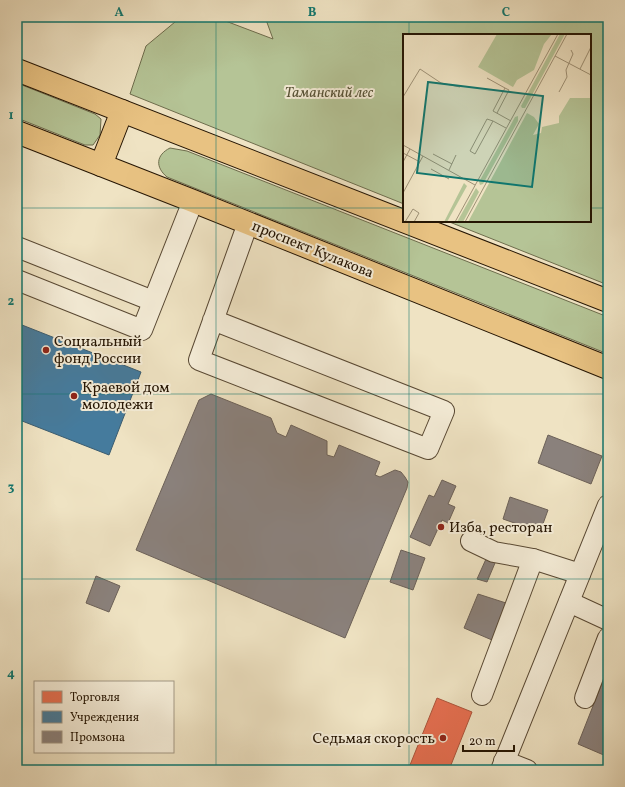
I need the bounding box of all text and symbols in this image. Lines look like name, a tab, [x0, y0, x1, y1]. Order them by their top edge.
text: A	[114, 4, 124, 22]
text: B	[308, 4, 317, 22]
text: C	[502, 4, 510, 22]
inset map	[403, 34, 591, 222]
park label: Таманский лес	[285, 83, 374, 104]
text: 1	[8, 107, 14, 125]
street label: проспект Кулакова	[248, 216, 376, 284]
text: 2	[8, 293, 15, 311]
place label: Социальный фонд России	[54, 332, 142, 370]
marker: Социальный фонд России	[41, 345, 51, 355]
place label: Краевой дом молодежи	[82, 378, 170, 416]
marker: Краевой дом молодежи	[69, 391, 79, 401]
text: 3	[8, 479, 15, 497]
place label: Изба, ресторан	[449, 518, 552, 539]
marker: Изба, ресторан	[436, 522, 446, 532]
text: 4	[7, 665, 15, 683]
legend	[34, 681, 174, 753]
text: Торговля	[70, 690, 120, 706]
text: Учреждения	[70, 710, 139, 726]
scale bar	[463, 727, 514, 753]
place label: Седьмая скорость	[313, 729, 435, 750]
text: Промзона	[70, 730, 125, 746]
marker: Седьмая скорость	[438, 733, 448, 743]
text: 20 m	[469, 734, 496, 750]

